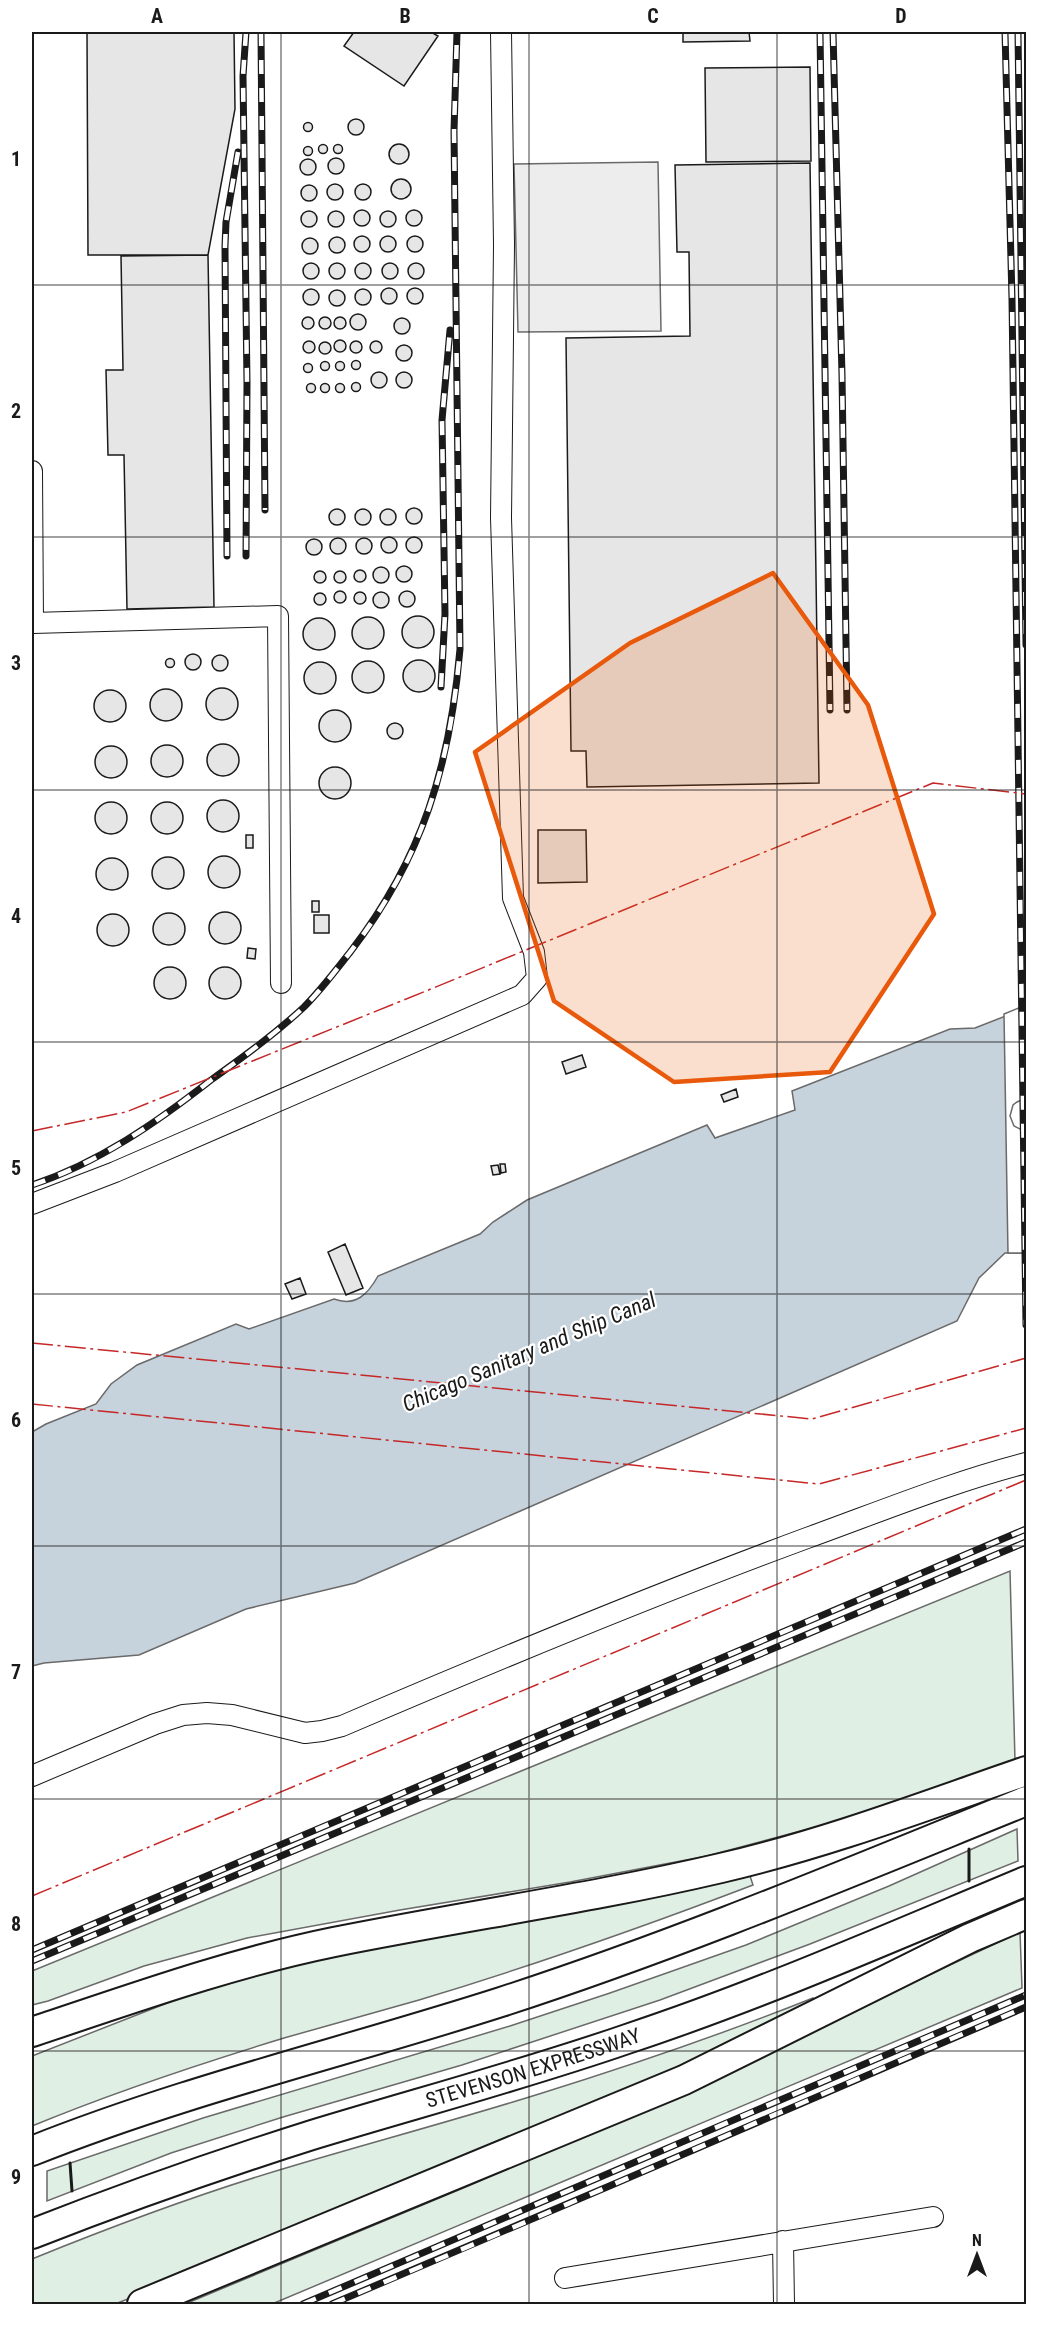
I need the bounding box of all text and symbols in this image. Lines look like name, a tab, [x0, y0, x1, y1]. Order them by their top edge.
text: A	[151, 4, 163, 28]
text: B	[399, 4, 411, 28]
text: C	[647, 4, 659, 28]
text: D	[895, 4, 907, 28]
text: 1	[11, 147, 21, 171]
text: 2	[11, 399, 21, 423]
text: 3	[11, 651, 21, 675]
text: 4	[11, 904, 21, 928]
text: 5	[11, 1156, 21, 1180]
water label: Chicago Sanitary and Ship Canal	[398, 1287, 661, 1417]
text: 6	[11, 1408, 21, 1432]
text: 7	[11, 1660, 21, 1684]
text: 8	[11, 1912, 21, 1936]
street label: STEVENSON EXPRESSWAY	[423, 2023, 644, 2113]
text: 9	[11, 2165, 21, 2189]
north arrow	[947, 2225, 1007, 2285]
text: N	[972, 2231, 982, 2250]

